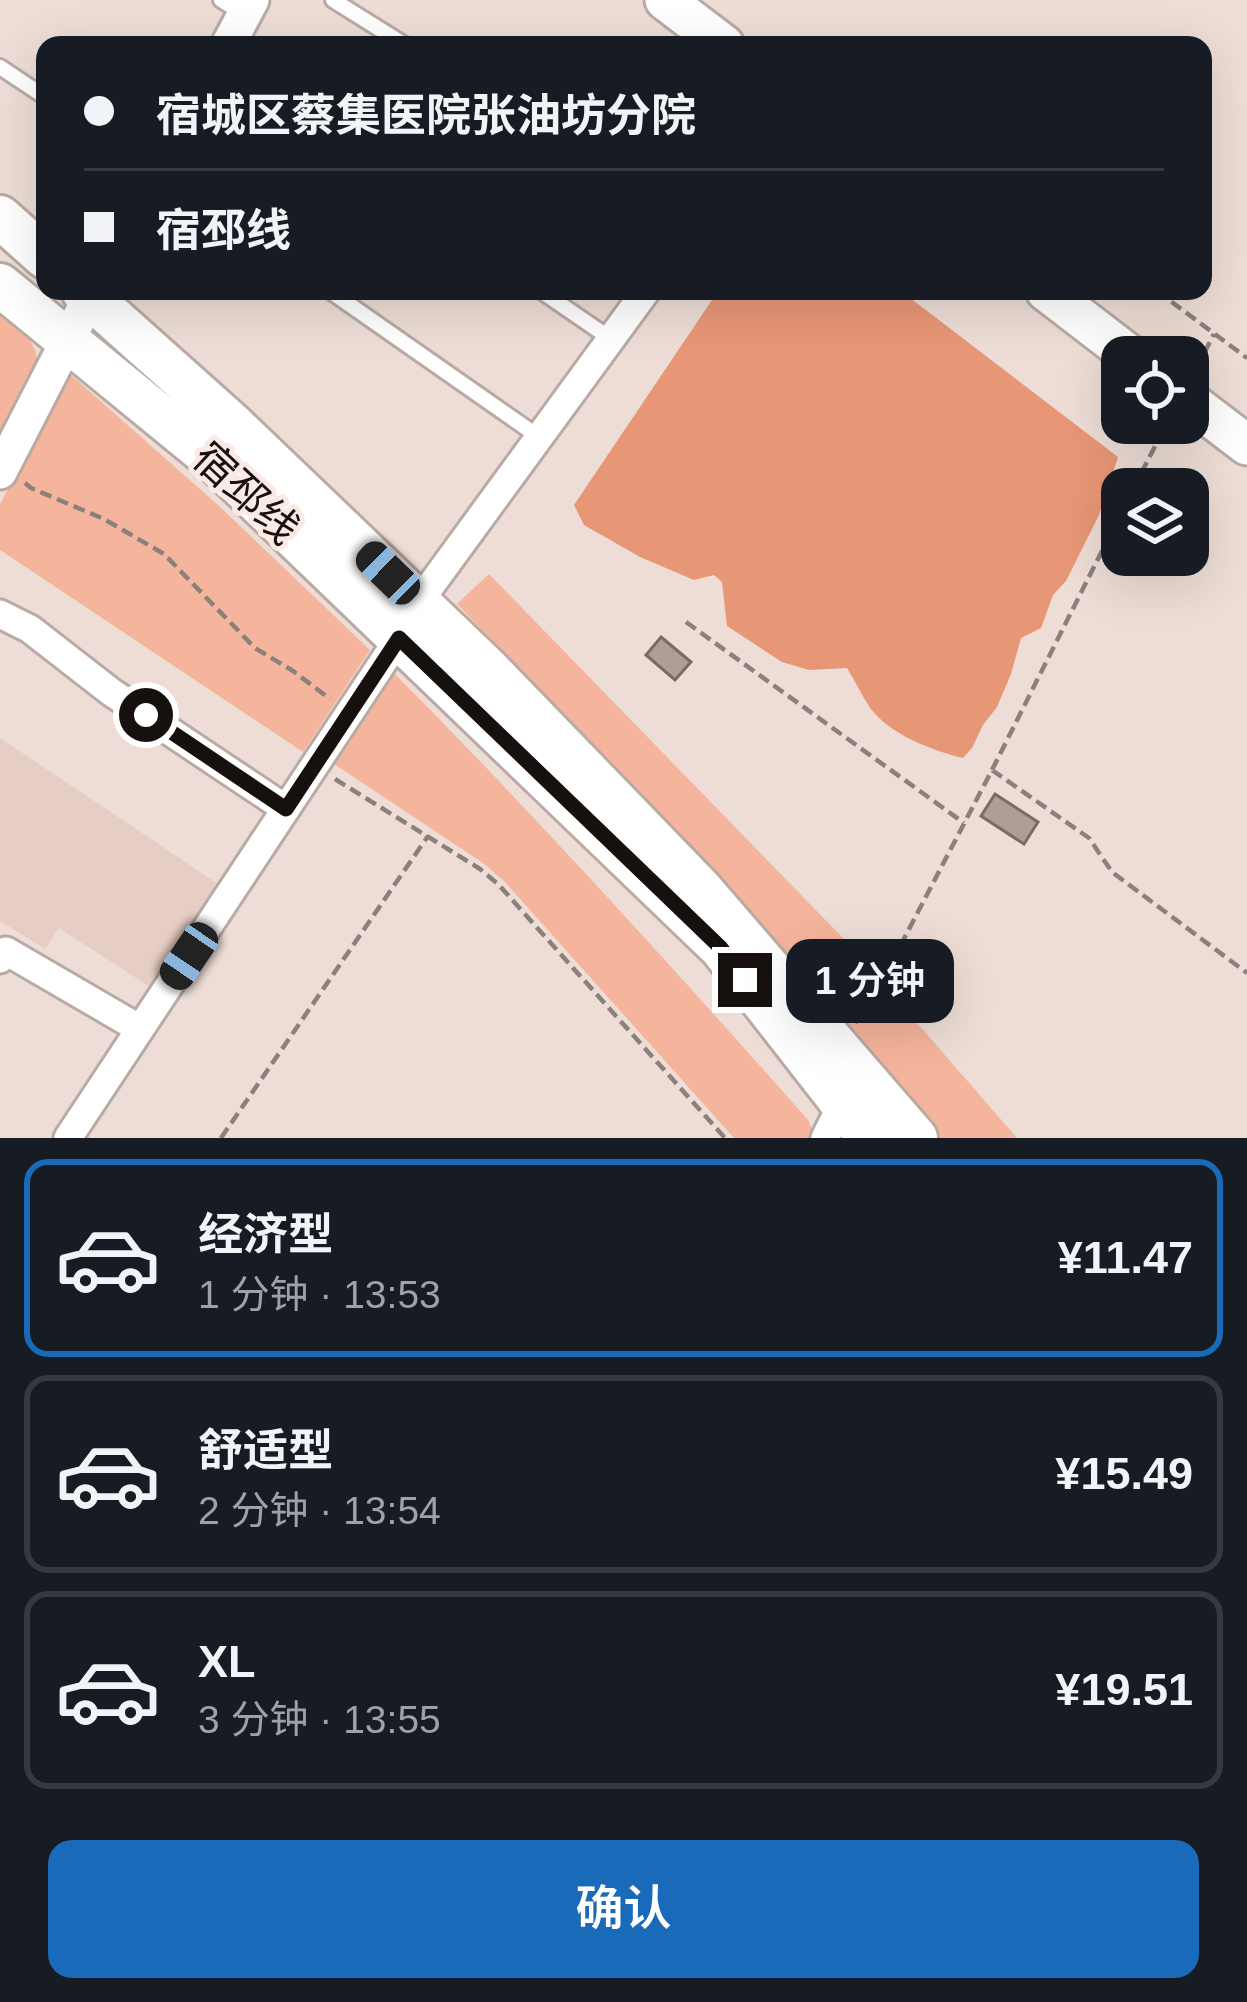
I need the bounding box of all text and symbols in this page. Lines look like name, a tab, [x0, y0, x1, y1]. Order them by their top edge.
text: 宿城区蔡集医院张油坊分院	[156, 90, 696, 141]
text: 宿邳线	[156, 205, 291, 256]
map controls	[1101, 336, 1209, 576]
button: locate	[1101, 336, 1209, 444]
street label: 宿邳线	[184, 433, 308, 553]
button: layers	[1101, 468, 1209, 576]
car	[350, 535, 426, 611]
route start	[119, 688, 173, 742]
car	[154, 916, 224, 996]
callout: 1 分钟	[787, 938, 955, 1022]
route end	[718, 953, 772, 1007]
text: 1 分钟	[815, 959, 925, 1002]
icon: car	[54, 1204, 162, 1312]
text: 经济型	[198, 1209, 333, 1260]
text: ¥11.47	[1058, 1232, 1193, 1283]
text: 1 分钟 · 13:53	[198, 1273, 441, 1316]
icon: car	[54, 1420, 162, 1528]
text: 舒适型	[198, 1425, 333, 1476]
text: ¥15.49	[1055, 1448, 1193, 1499]
text: 2 分钟 · 13:54	[198, 1489, 441, 1532]
icon: car	[54, 1636, 162, 1744]
text: XL	[198, 1636, 256, 1687]
text: ¥19.51	[1055, 1664, 1193, 1715]
text: 3 分钟 · 13:55	[198, 1698, 441, 1741]
button: 确认	[48, 1840, 1199, 1978]

